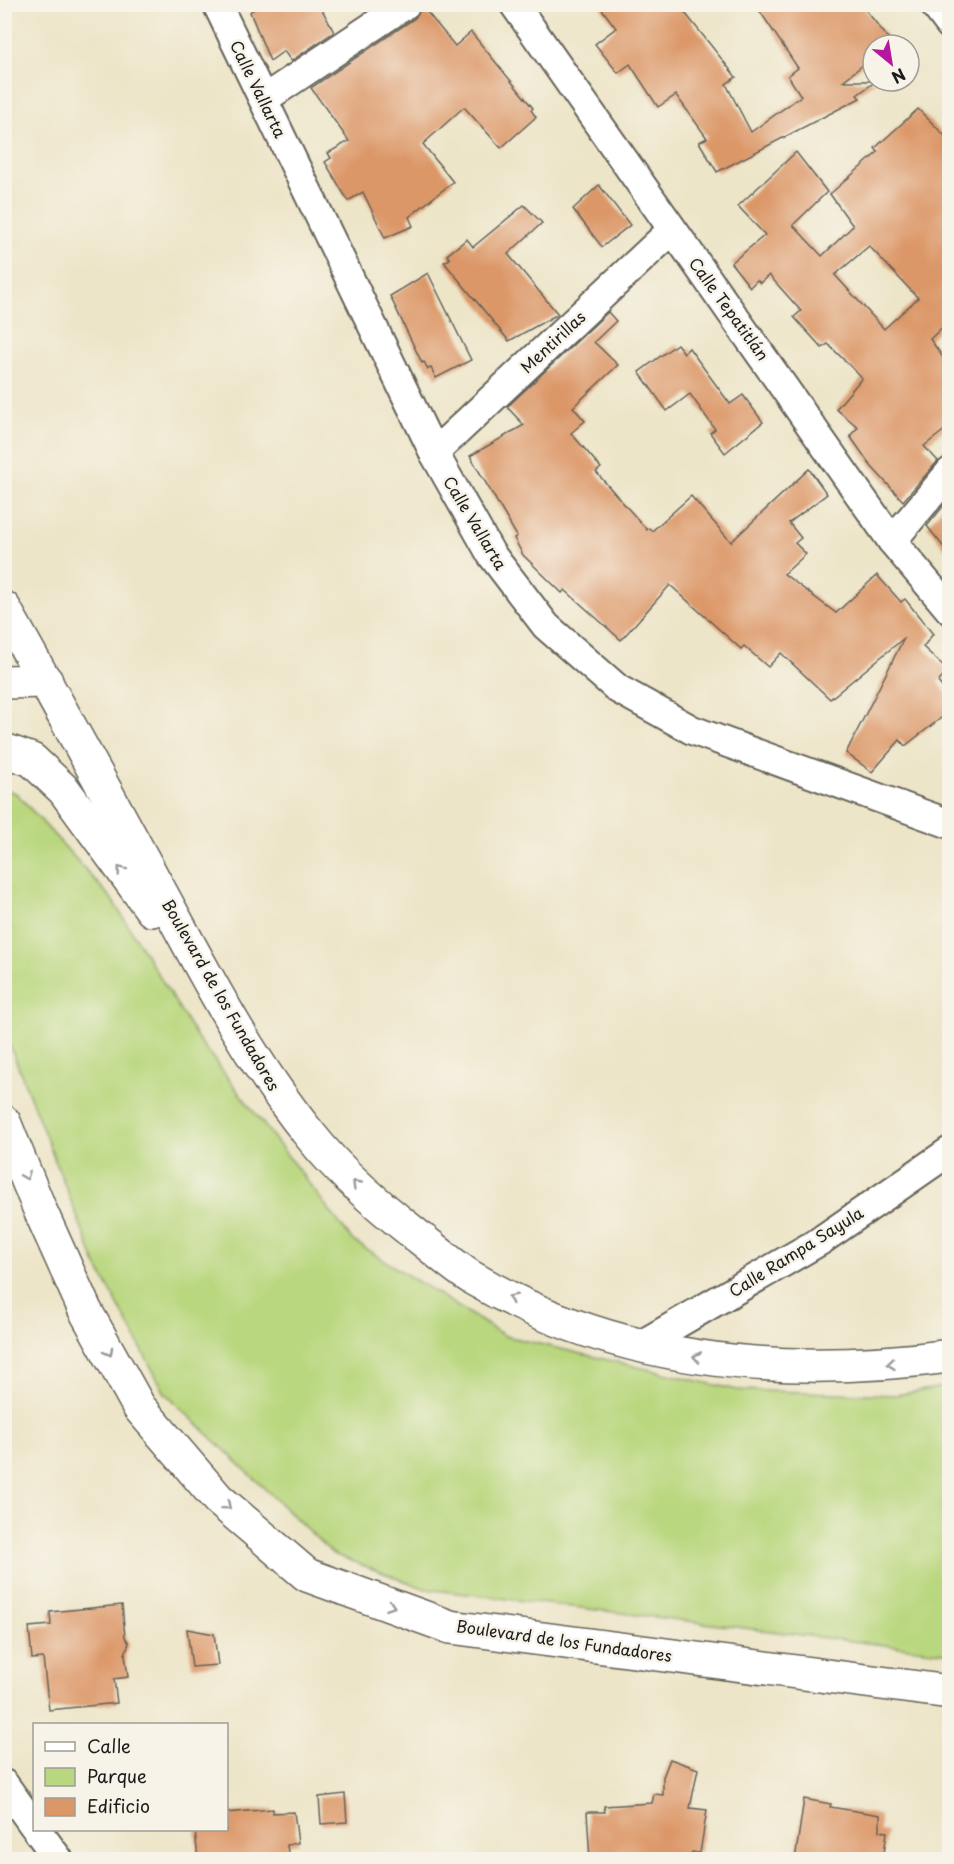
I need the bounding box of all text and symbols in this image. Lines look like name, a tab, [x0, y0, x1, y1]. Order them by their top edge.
north arrow	[861, 33, 921, 93]
street label: Calle Vallarta	[225, 36, 293, 141]
text: N	[888, 63, 910, 90]
street label: Calle Tepatitlán	[684, 252, 776, 365]
street label: Mentirillas	[514, 305, 590, 378]
street label: Calle Vallarta	[438, 471, 513, 574]
one-way arrow	[117, 866, 128, 877]
street label: Boulevard de los Fundadores	[157, 894, 287, 1095]
one-way arrow	[19, 1170, 31, 1181]
one-way arrow	[352, 1180, 363, 1191]
street label: Calle Rampa Sayula	[724, 1200, 867, 1302]
one-way arrow	[508, 1293, 519, 1305]
one-way arrow	[102, 1346, 113, 1357]
one-way arrow	[692, 1351, 702, 1364]
one-way arrow	[887, 1357, 896, 1370]
one-way arrow	[220, 1499, 231, 1510]
one-way arrow	[385, 1599, 396, 1612]
street label: Boulevard de los Fundadores	[455, 1613, 674, 1667]
legend	[33, 1723, 228, 1831]
text: Calle	[87, 1732, 131, 1759]
text: Parque	[87, 1762, 147, 1789]
text: Edificio	[87, 1792, 150, 1819]

